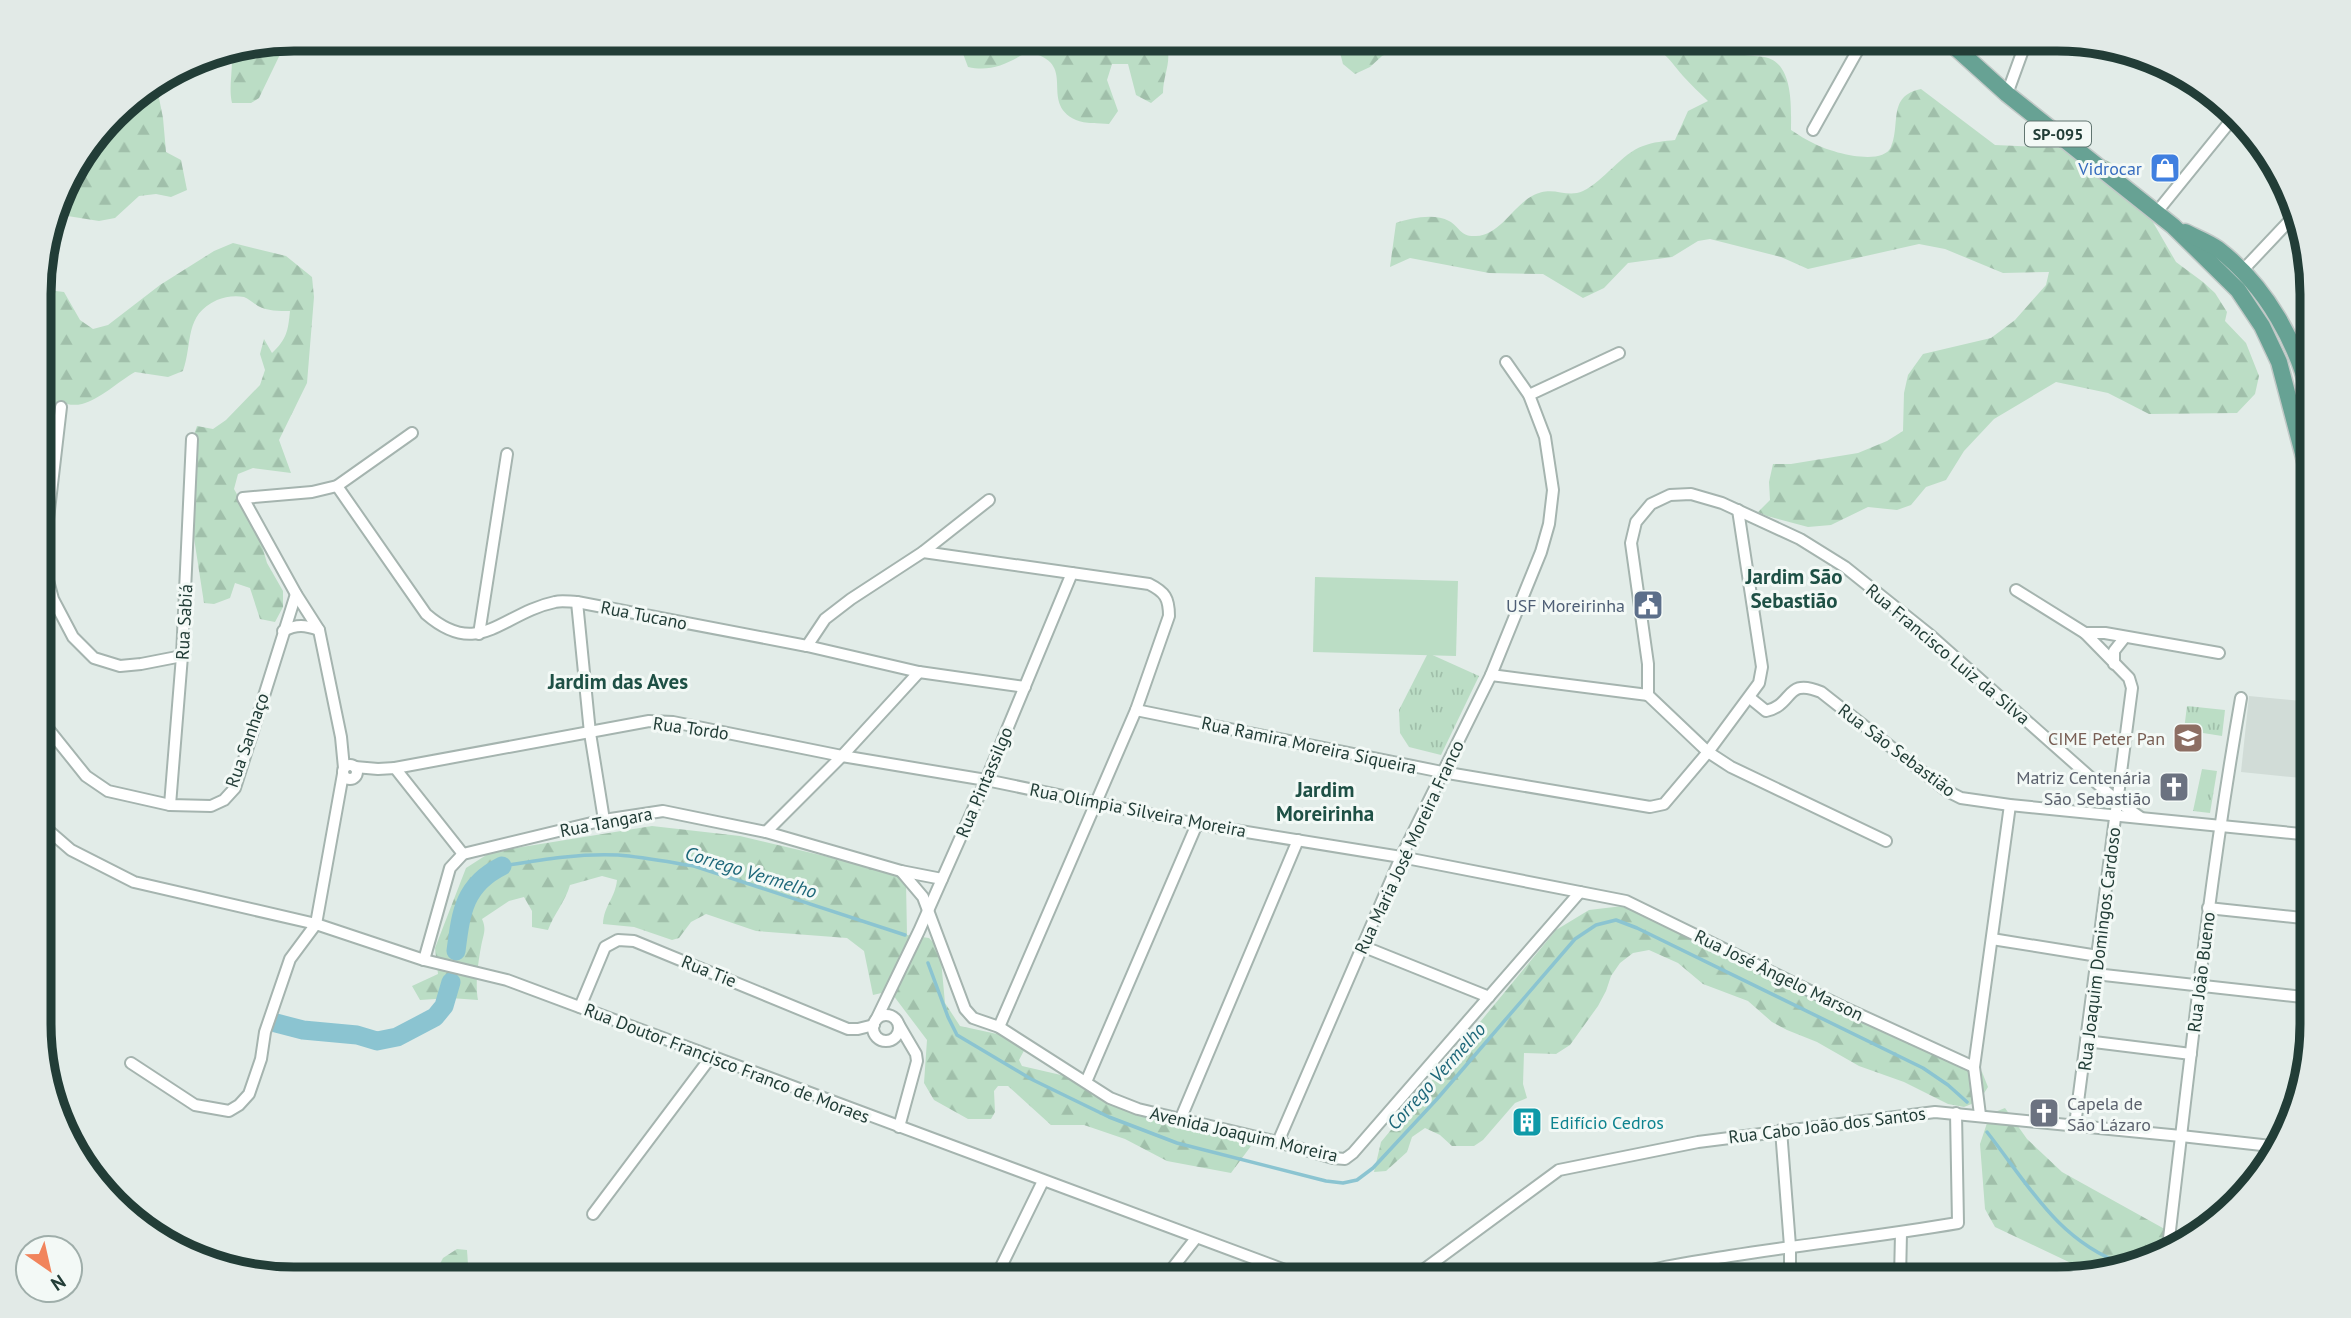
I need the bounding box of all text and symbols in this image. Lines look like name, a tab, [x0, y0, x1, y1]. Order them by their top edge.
road number: SP-095	[2025, 122, 2091, 146]
shop icon: Vidrocar	[2148, 151, 2182, 185]
place label: Vidrocar	[2077, 157, 2142, 180]
district label: Jardim São Sebastião	[1745, 563, 1842, 614]
street label: Rua Francisco Luiz da Silva	[1861, 579, 2035, 729]
street label: Rua Sabiá	[171, 583, 197, 661]
public building icon: USF Moreirinha	[1631, 588, 1665, 622]
place label: USF Moreirinha	[1506, 594, 1625, 617]
street label: Rua Tucano	[599, 595, 689, 635]
district label: Jardim das Aves	[547, 668, 688, 695]
street label: Rua Sanhaço	[220, 690, 274, 790]
street label: Rua São Sebastião	[1834, 698, 1960, 802]
street label: Rua Tordo	[652, 711, 730, 745]
street label: Rua Ramira Moreira Siqueira	[1199, 711, 1419, 779]
school or university icon: CIME Peter Pan	[2171, 721, 2205, 755]
street label: Rua Pintassilgo	[950, 723, 1018, 841]
place label: CIME Peter Pan	[2048, 727, 2165, 750]
street label: Rua Maria José Moreira Franco	[1349, 736, 1469, 958]
place label: Matriz Centenária São Sebastião	[2016, 766, 2151, 810]
church icon: Matriz Centenária São Sebastião	[2157, 770, 2191, 804]
district label: Jardim Moreirinha	[1276, 776, 1374, 827]
street label: Rua Olímpia Silveira Moreira	[1028, 778, 1248, 842]
street label: Rua Tangara	[558, 802, 654, 842]
street label: Rua Joaquim Domingos Cardoso	[2073, 826, 2125, 1072]
water label: Corrego Vermelho	[682, 841, 820, 903]
street label: Rua João Bueno	[2182, 911, 2220, 1033]
street label: Rua José Ângelo Marson	[1691, 924, 1867, 1026]
street label: Rua Tie	[678, 950, 740, 992]
street label: Rua Doutor Francisco Franco de Moraes	[581, 998, 873, 1128]
water label: Corrego Vermelho	[1381, 1017, 1491, 1135]
place label: Capela de São Lázaro	[2067, 1092, 2151, 1136]
church icon: Capela de São Lázaro	[2027, 1096, 2061, 1130]
street label: Avenida Joaquim Moreira	[1148, 1101, 1340, 1167]
street label: Rua Cabo João dos Santos	[1727, 1101, 1927, 1149]
building icon: Edifício Cedros	[1510, 1105, 1544, 1139]
place label: Edifício Cedros	[1550, 1111, 1664, 1134]
north arrow	[14, 1234, 84, 1304]
text: N	[47, 1270, 70, 1297]

